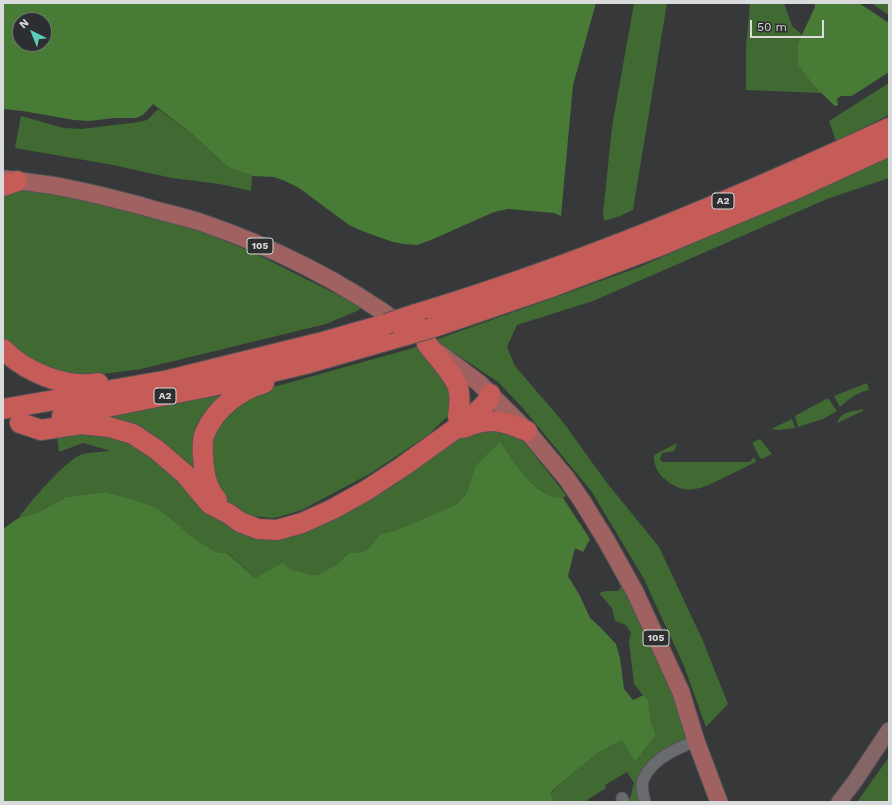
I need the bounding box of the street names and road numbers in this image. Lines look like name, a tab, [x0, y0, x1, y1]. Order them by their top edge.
road number: A2	[712, 193, 734, 209]
road number: 105	[247, 238, 273, 254]
road number: A2	[154, 388, 176, 404]
road number: 105	[643, 630, 669, 646]

